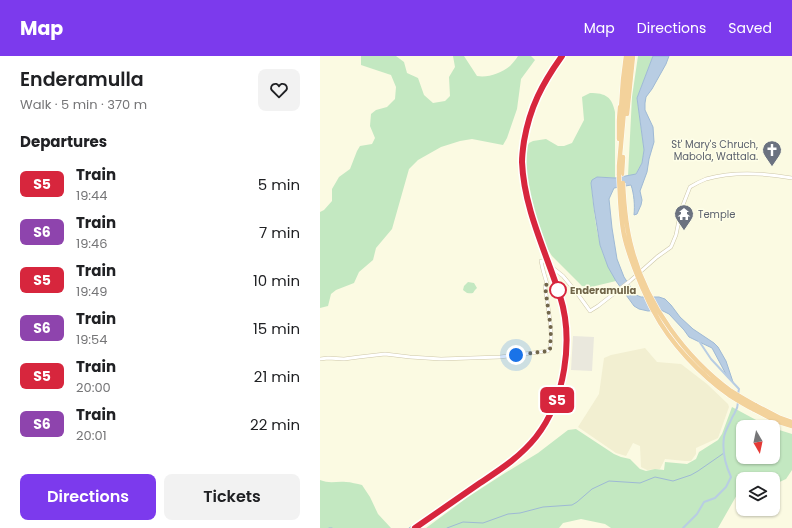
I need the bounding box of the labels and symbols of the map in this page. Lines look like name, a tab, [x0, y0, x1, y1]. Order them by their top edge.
place label: St' Mary's Chruch, Mabola, Wattala.	[671, 137, 758, 164]
church icon: St' Mary's Chruch, Mabola, Wattala.	[761, 139, 783, 167]
temple icon: Temple	[673, 203, 695, 231]
place label: Temple	[698, 207, 735, 222]
marker: Enderamulla	[549, 281, 567, 299]
place label: Enderamulla	[570, 283, 636, 298]
your location	[506, 345, 526, 365]
line badge: S5	[539, 387, 575, 413]
north arrow	[736, 420, 780, 464]

